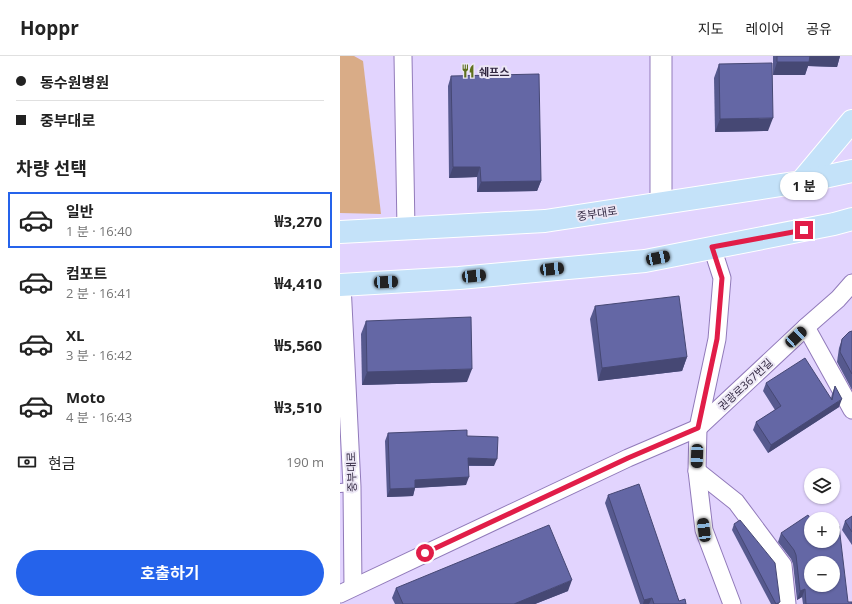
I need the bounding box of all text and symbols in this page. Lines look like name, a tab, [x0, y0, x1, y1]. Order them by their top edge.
text: Hoppr	[20, 15, 79, 41]
text: 지도	[698, 19, 724, 38]
text: 레이어	[746, 19, 784, 38]
text: 공유	[806, 19, 832, 38]
restaurant icon: 쉐프스	[460, 63, 476, 79]
place label: 쉐프스	[479, 64, 509, 79]
text: 동수원병원	[40, 72, 109, 92]
text: 중부대로	[40, 110, 95, 130]
text: 차량 선택	[16, 156, 87, 180]
callout: 1 분	[780, 172, 828, 200]
text: 1 분	[793, 177, 815, 195]
text: 일반	[66, 201, 94, 221]
icon: car	[18, 202, 54, 238]
street label: 중부대로	[576, 202, 618, 224]
text: ₩3,270	[275, 211, 322, 231]
route end	[795, 221, 813, 239]
text: 1 분 · 16:40	[66, 222, 132, 240]
car	[645, 250, 671, 266]
car	[539, 262, 565, 276]
text: 컴포트	[66, 263, 107, 283]
icon: car	[18, 264, 54, 300]
car	[461, 269, 487, 283]
text: ₩4,410	[275, 273, 322, 293]
car	[374, 275, 398, 289]
text: 2 분 · 16:41	[66, 284, 132, 302]
car	[783, 324, 809, 350]
text: XL	[66, 325, 84, 345]
icon: car	[18, 326, 54, 362]
text: ₩5,560	[275, 335, 322, 355]
text: 3 분 · 16:42	[66, 346, 132, 364]
street label: 권광로367번길	[714, 355, 776, 413]
text: Moto	[66, 387, 105, 407]
icon: car	[18, 388, 54, 424]
text: ₩3,510	[275, 397, 322, 417]
text: 4 분 · 16:43	[66, 408, 132, 426]
car	[691, 444, 703, 468]
icon: cash	[16, 451, 38, 473]
street label: 중부대로	[343, 452, 359, 492]
text: 현금	[48, 453, 76, 473]
text: 190 m	[286, 453, 324, 471]
map controls	[804, 468, 840, 592]
button: layers	[804, 468, 840, 504]
button: +	[804, 512, 840, 548]
car	[697, 517, 711, 543]
route start	[416, 544, 434, 562]
button: 호출하기	[16, 550, 324, 596]
button: −	[804, 556, 840, 592]

